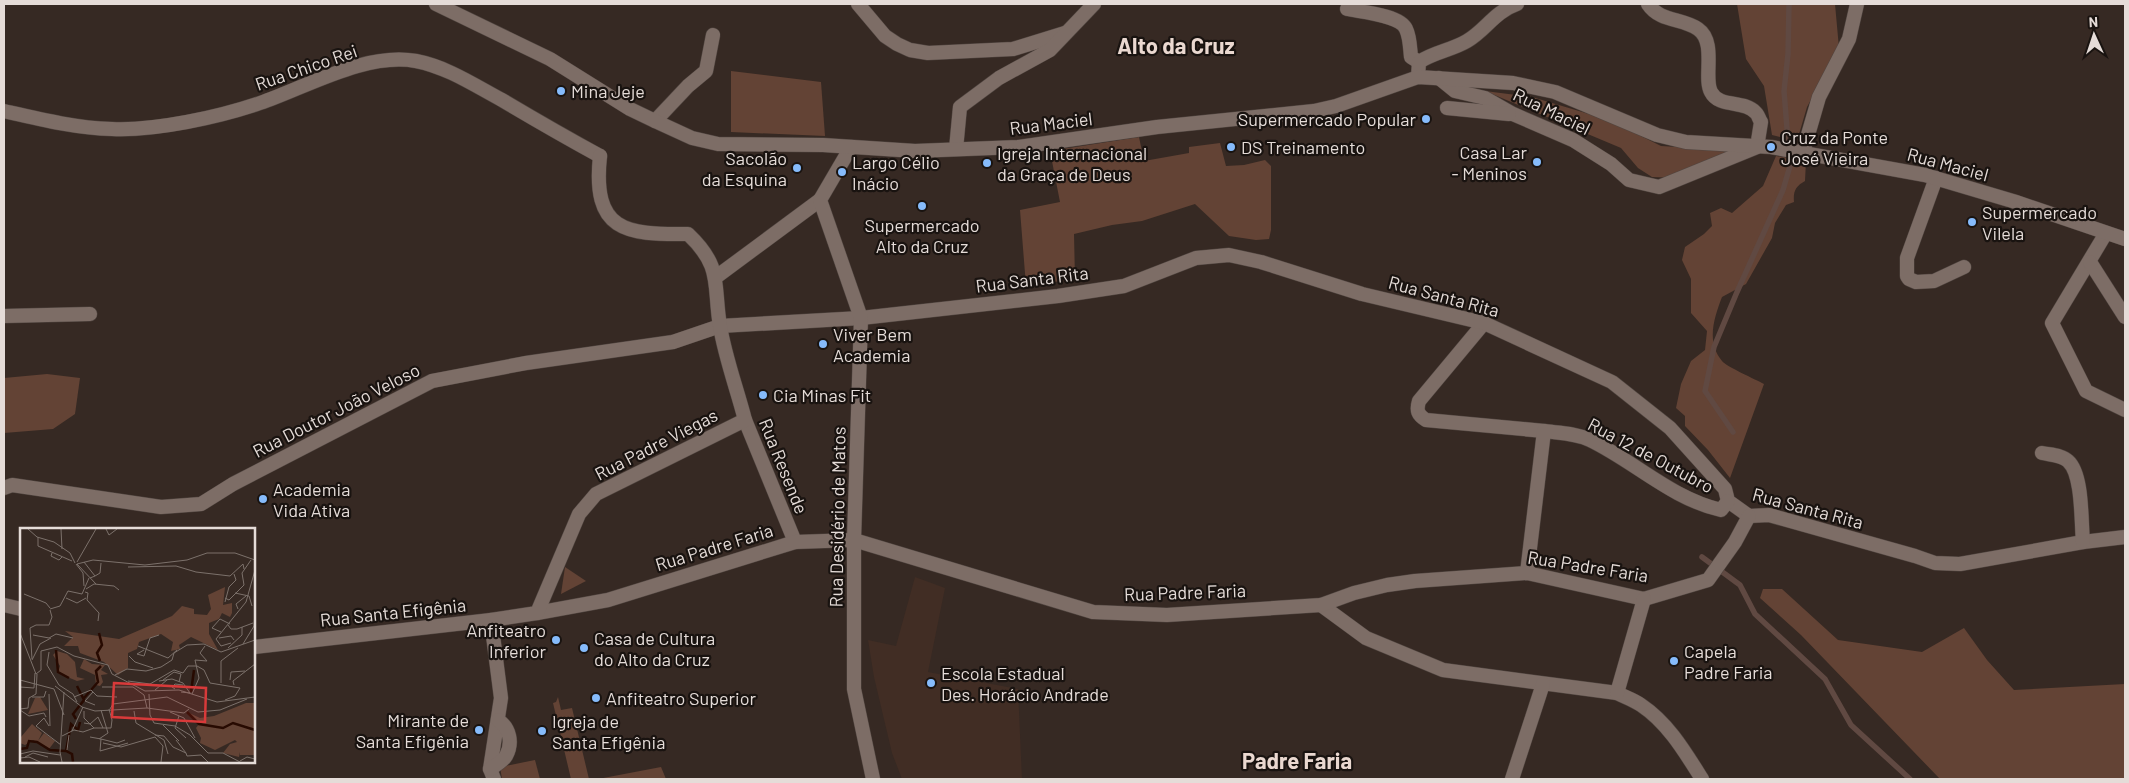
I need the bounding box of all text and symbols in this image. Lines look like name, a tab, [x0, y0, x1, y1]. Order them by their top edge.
north arrow	[2069, 10, 2119, 60]
text: N	[2088, 13, 2098, 30]
district label: Alto da Cruz	[1117, 32, 1235, 58]
street label: Rua Chico Rei	[252, 39, 360, 95]
place label: Mina Jeje	[571, 80, 645, 102]
street label: Rua Maciel	[1510, 83, 1594, 139]
marker: Mina Jeje	[555, 85, 567, 97]
street label: Rua Maciel	[1008, 107, 1094, 139]
place label: Supermercado Popular	[1238, 108, 1416, 130]
marker: Supermercado Popular	[1420, 113, 1432, 125]
place label: Cruz da Ponte José Vieira	[1781, 126, 1888, 169]
place label: DS Treinamento	[1241, 136, 1365, 158]
marker: DS Treinamento	[1225, 141, 1237, 153]
place label: Casa Lar - Meninos	[1452, 141, 1527, 184]
marker: Cruz da Ponte José Vieira	[1765, 141, 1777, 153]
place label: Igreja Internacional da Graça de Deus	[997, 142, 1147, 185]
street label: Rua Maciel	[1905, 143, 1991, 185]
place label: Sacolão da Esquina	[702, 147, 787, 190]
place label: Largo Célio Inácio	[852, 151, 940, 194]
marker: Casa Lar - Meninos	[1531, 156, 1543, 168]
marker: Igreja Internacional da Graça de Deus	[981, 157, 993, 169]
marker: Sacolão da Esquina	[791, 162, 803, 174]
marker: Largo Célio Inácio	[836, 166, 848, 178]
marker: Supermercado Alto da Cruz	[916, 200, 928, 212]
place label: Supermercado Vilela	[1982, 201, 2097, 244]
place label: Supermercado Alto da Cruz	[864, 214, 980, 257]
marker: Supermercado Vilela	[1966, 216, 1978, 228]
street label: Rua Santa Rita	[974, 261, 1090, 297]
street label: Rua Santa Rita	[1386, 271, 1502, 321]
place label: Viver Bem Academia	[833, 323, 912, 366]
marker: Viver Bem Academia	[817, 338, 829, 350]
street label: Rua Doutor João Veloso	[249, 358, 423, 462]
place label: Cia Minas Fit	[773, 384, 871, 406]
marker: Cia Minas Fit	[757, 389, 769, 401]
street label: Rua Padre Viegas	[591, 404, 721, 484]
street label: Rua 12 de Outubro	[1584, 413, 1718, 497]
street label: Rua Resende	[755, 415, 813, 517]
street label: Rua Desidério de Matos	[824, 426, 850, 608]
place label: Academia Vida Ativa	[273, 478, 350, 521]
street label: Rua Santa Rita	[1750, 483, 1866, 533]
marker: Academia Vida Ativa	[257, 493, 269, 505]
street label: Rua Padre Faria	[652, 519, 776, 575]
inset map	[20, 528, 255, 763]
street label: Rua Padre Faria	[1526, 546, 1650, 586]
street label: Rua Padre Faria	[1124, 579, 1246, 605]
street label: Rua Santa Efigênia	[319, 593, 467, 631]
place label: Anfiteatro Inferior	[467, 619, 546, 662]
place label: Casa de Cultura do Alto da Cruz	[594, 627, 715, 670]
marker: Anfiteatro Inferior	[550, 634, 562, 646]
place label: Capela Padre Faria	[1684, 640, 1772, 683]
marker: Casa de Cultura do Alto da Cruz	[578, 642, 590, 654]
marker: Capela Padre Faria	[1668, 655, 1680, 667]
place label: Escola Estadual Des. Horácio Andrade	[941, 662, 1109, 705]
marker: Escola Estadual Des. Horácio Andrade	[925, 677, 937, 689]
place label: Anfiteatro Superior	[606, 687, 756, 709]
marker: Anfiteatro Superior	[590, 692, 602, 704]
place label: Mirante de Santa Efigênia	[356, 709, 469, 752]
place label: Igreja de Santa Efigênia	[552, 710, 665, 753]
marker: Mirante de Santa Efigênia	[473, 724, 485, 736]
marker: Igreja de Santa Efigênia	[536, 725, 548, 737]
district label: Padre Faria	[1242, 747, 1352, 773]

